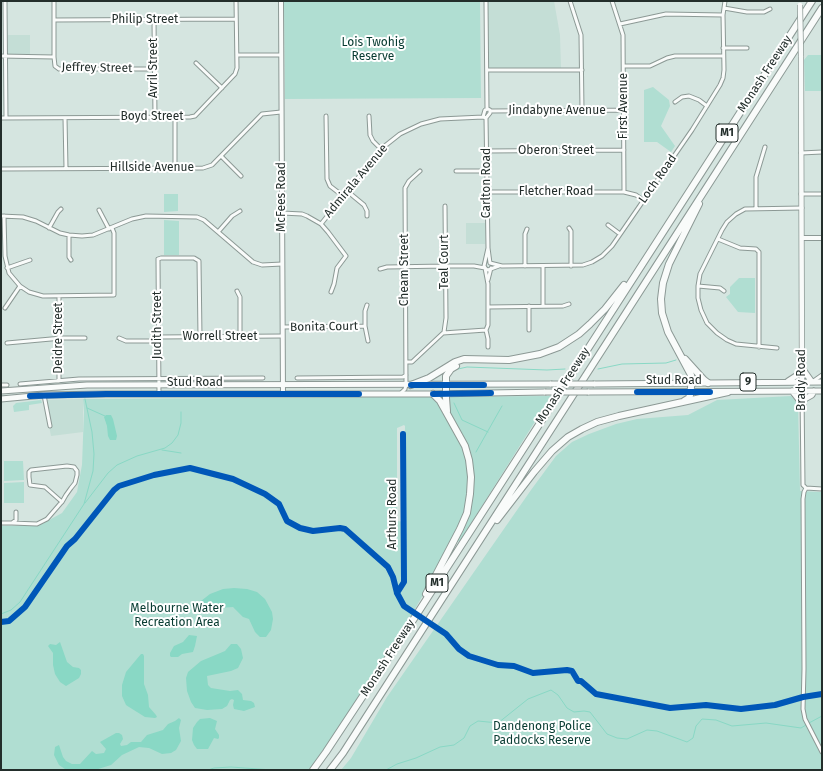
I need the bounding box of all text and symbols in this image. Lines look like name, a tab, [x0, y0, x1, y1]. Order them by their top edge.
street label: Philip Street	[112, 13, 178, 27]
street label: Monash Freeway	[735, 33, 795, 115]
park label: Lois Twohig Reserve	[342, 36, 404, 64]
street label: Avril Street	[147, 38, 161, 98]
street label: Jeffrey Street	[62, 60, 132, 76]
street label: First Avenue	[617, 73, 631, 139]
street label: Jindabyne Avenue	[508, 104, 606, 118]
street label: Boyd Street	[120, 110, 184, 124]
road number: M1	[716, 124, 738, 142]
street label: Admirala Avenue	[321, 141, 391, 221]
street label: Oberon Street	[518, 144, 594, 158]
street label: Carlton Road	[480, 148, 494, 218]
street label: Loch Road	[636, 152, 680, 206]
street label: Hillside Avenue	[110, 161, 194, 175]
street label: McFees Road	[275, 162, 289, 232]
street label: Fletcher Road	[519, 185, 593, 199]
street label: Cheam Street	[398, 234, 412, 306]
street label: Teal Court	[438, 235, 452, 289]
street label: Judith Street	[151, 291, 165, 359]
street label: Deidre Street	[52, 302, 66, 374]
street label: Bonita Court	[290, 319, 358, 335]
street label: Worrell Street	[182, 330, 258, 344]
street label: Monash Freeway	[533, 345, 593, 427]
street label: Brady Road	[795, 349, 809, 411]
road number: 9	[740, 373, 756, 391]
street label: Stud Road	[646, 374, 702, 388]
street label: Stud Road	[167, 376, 223, 390]
street label: Arthurs Road	[386, 479, 400, 549]
road number: M1	[426, 574, 448, 592]
park label: Melbourne Water Recreation Area	[130, 602, 224, 630]
street label: Monash Freeway	[358, 617, 418, 699]
park label: Dandenong Police Paddocks Reserve	[493, 720, 591, 748]

